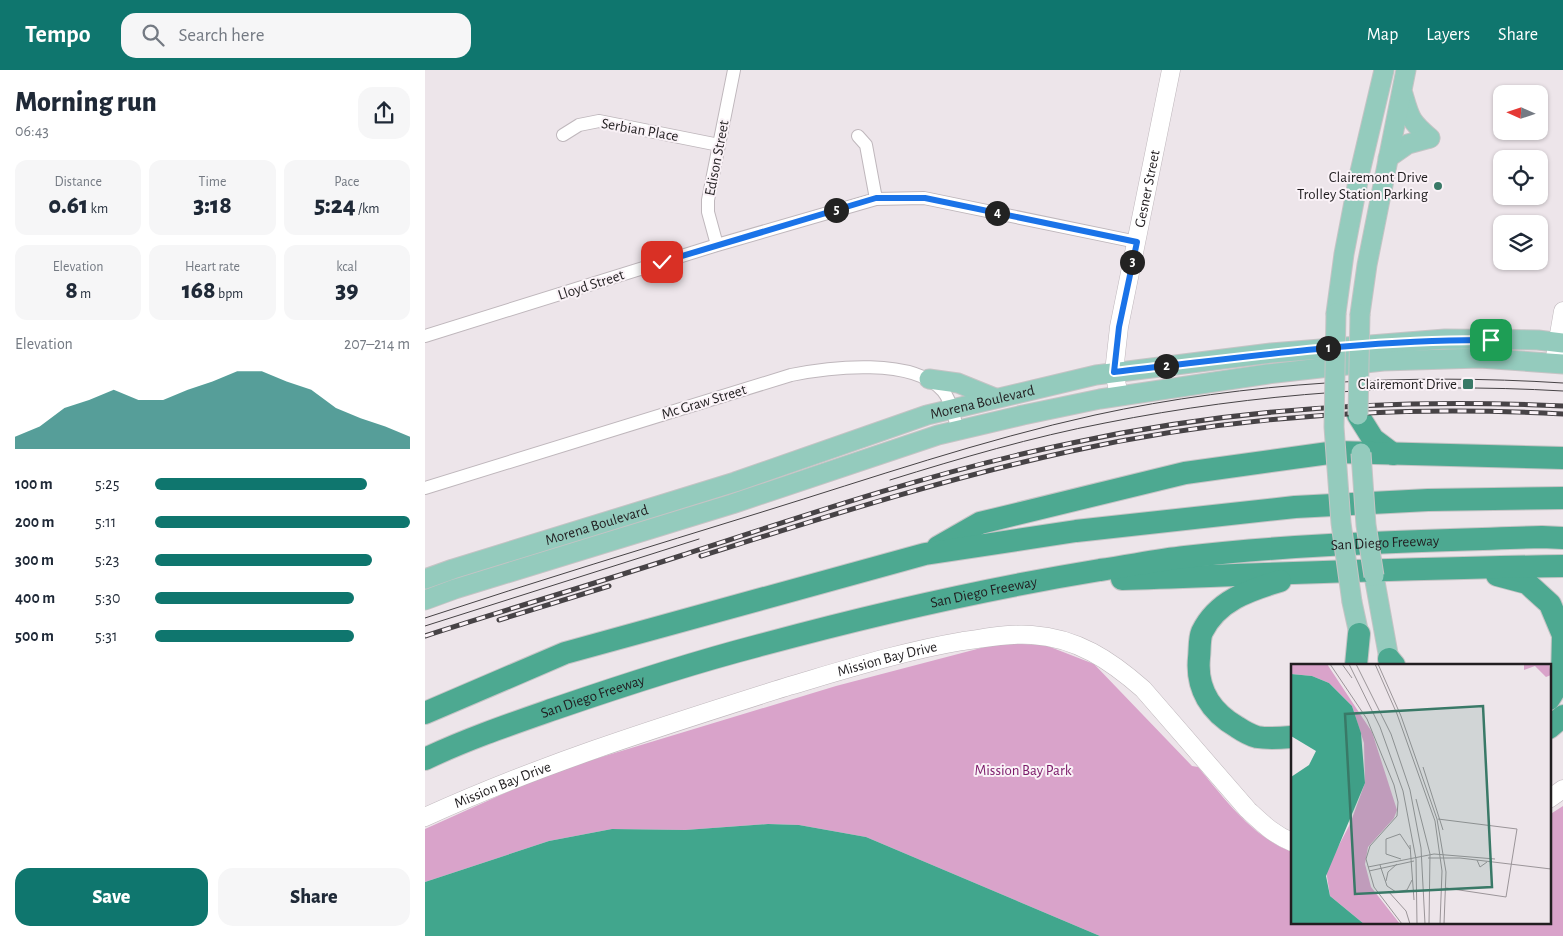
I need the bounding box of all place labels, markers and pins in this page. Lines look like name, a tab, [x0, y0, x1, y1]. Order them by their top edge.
place label: Clairemont Drive Trolley Station Parking	[1297, 170, 1429, 202]
marker: Clairemont Drive Trolley Station Parking	[1432, 180, 1444, 192]
pin: 5	[823, 198, 849, 222]
pin: 4	[985, 200, 1009, 226]
pin	[641, 241, 683, 283]
pin: 3	[1119, 250, 1145, 274]
pin	[1470, 319, 1512, 361]
pin: 1	[1315, 336, 1341, 360]
pin: 2	[1153, 354, 1179, 378]
place label: Clairemont Drive	[1358, 377, 1457, 392]
marker: Clairemont Drive	[1461, 377, 1475, 391]

